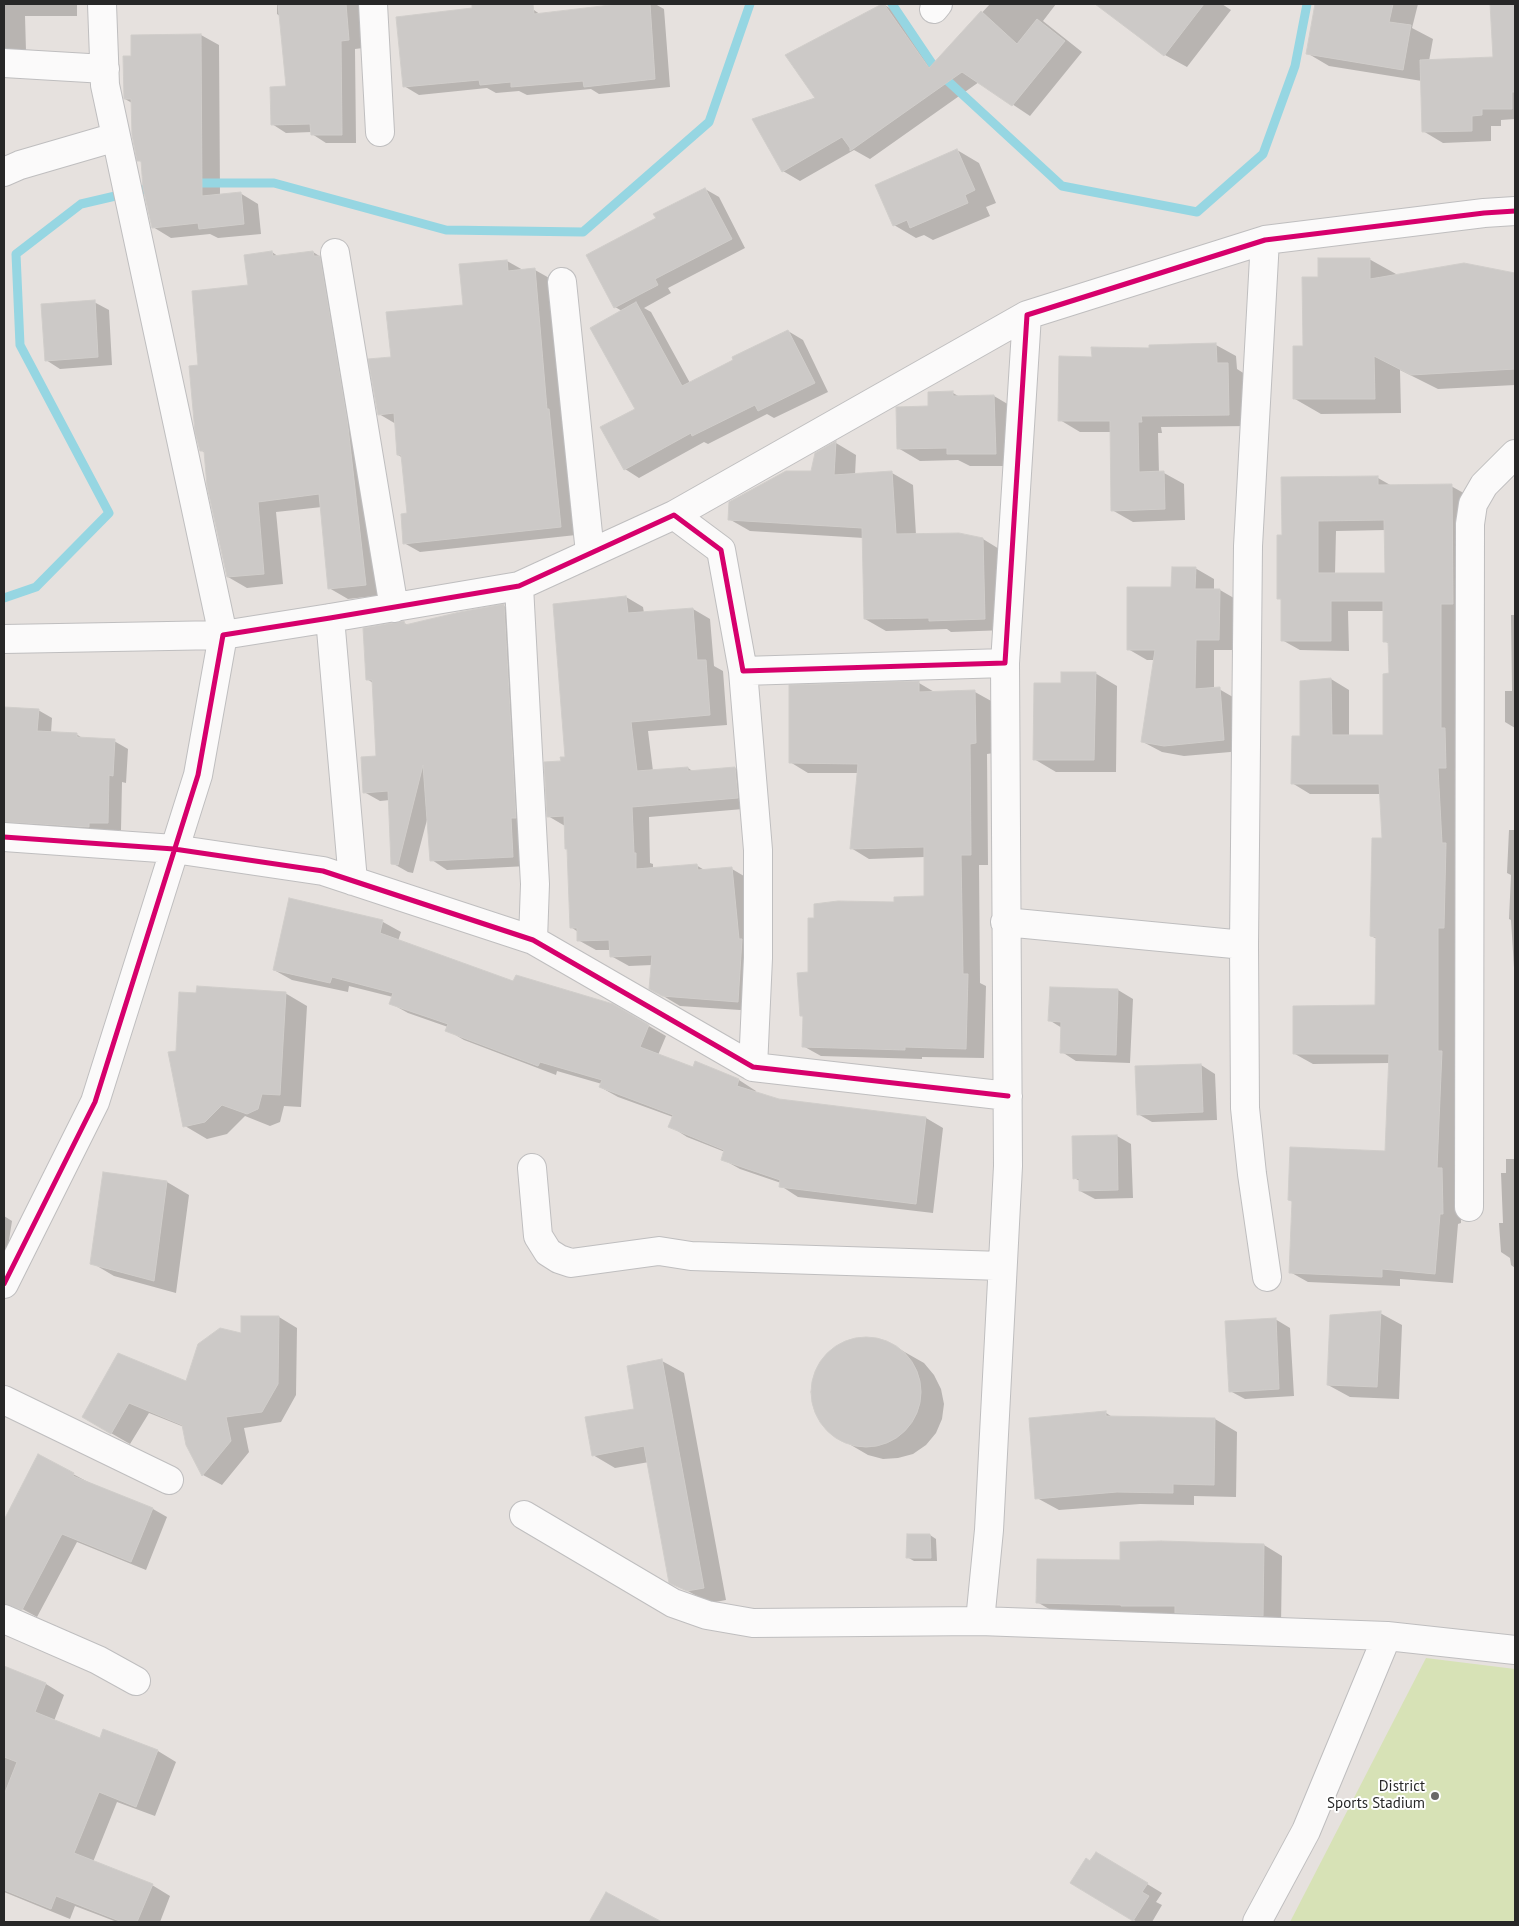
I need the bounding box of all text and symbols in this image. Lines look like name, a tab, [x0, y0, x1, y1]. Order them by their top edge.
place label: District Sports Stadium	[1327, 1778, 1425, 1813]
marker: District Sports Stadium	[1429, 1790, 1441, 1802]

